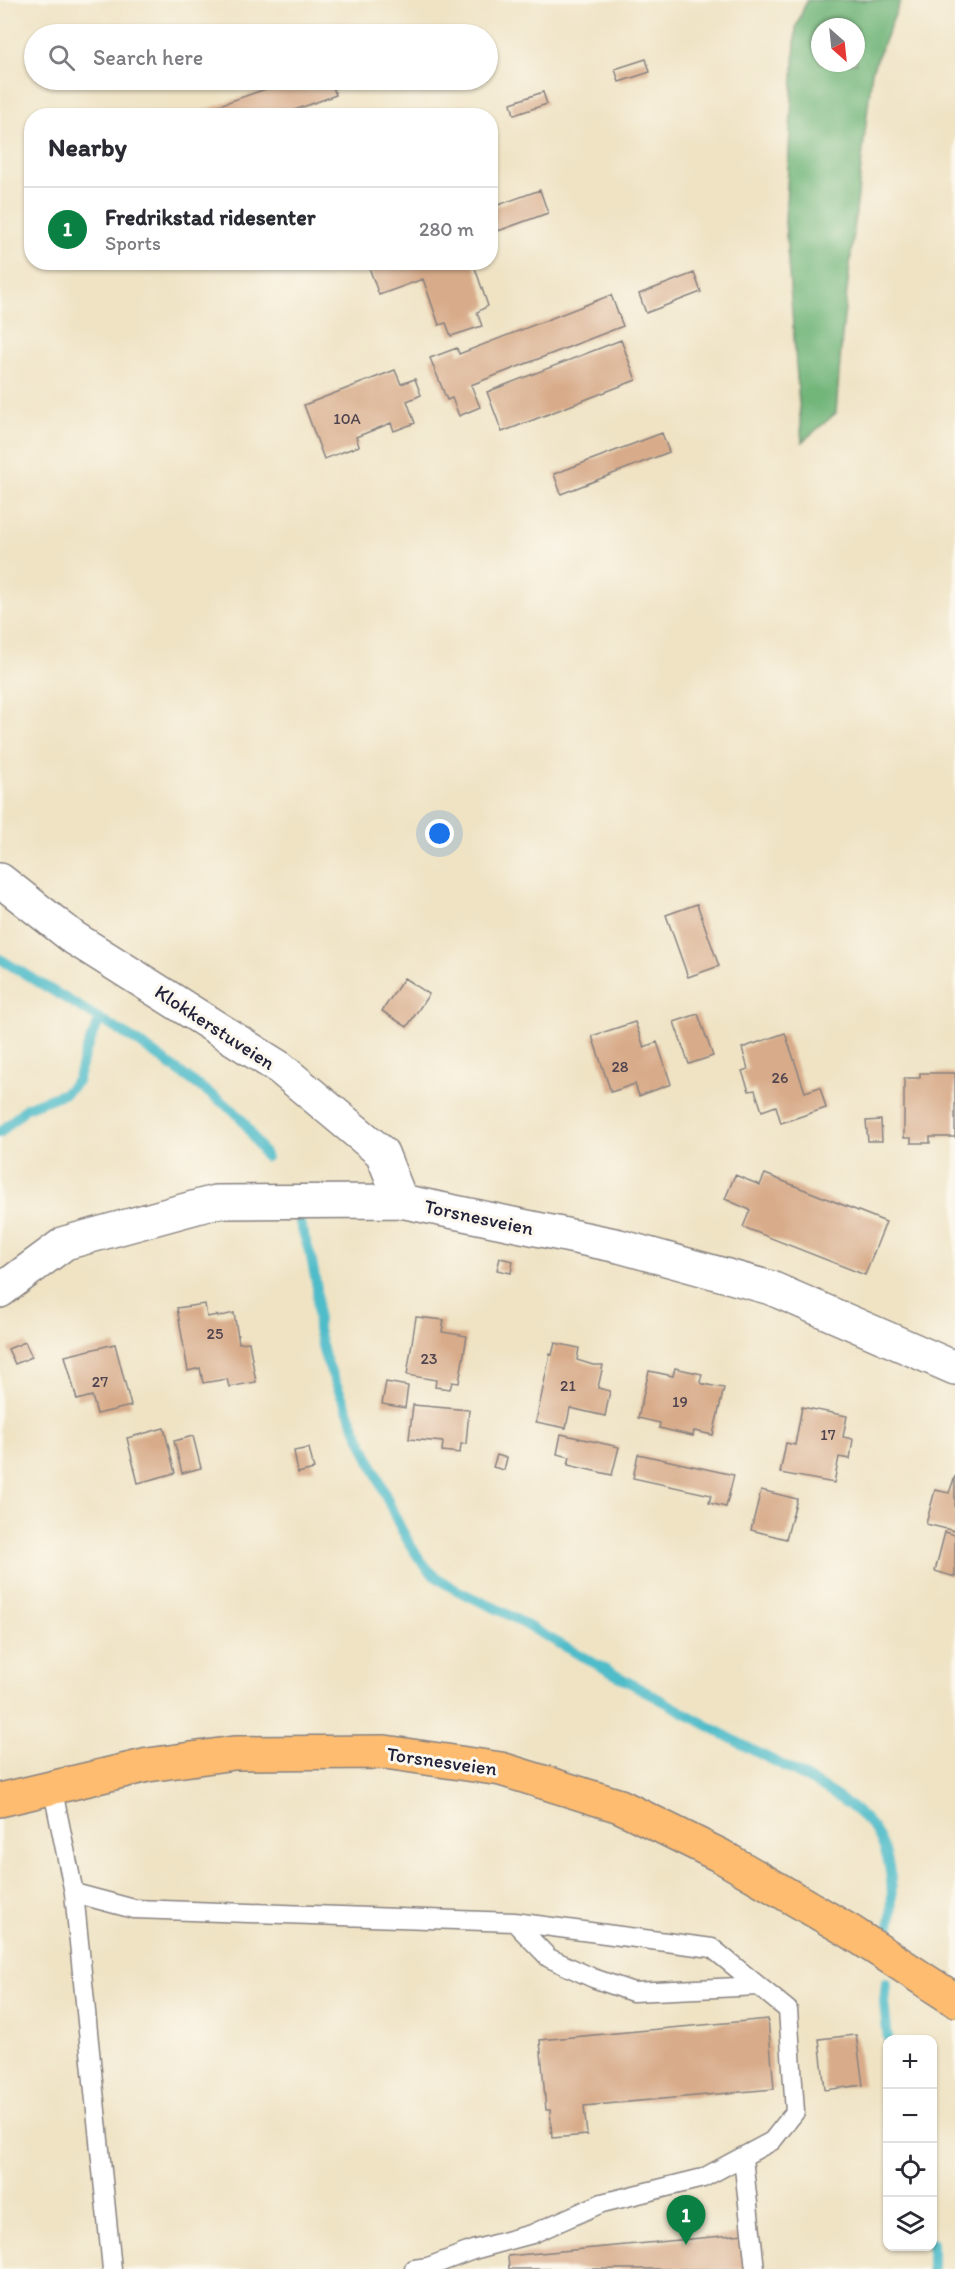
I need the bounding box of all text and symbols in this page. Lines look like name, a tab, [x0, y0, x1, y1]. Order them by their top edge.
north arrow	[811, 18, 865, 72]
search box	[24, 24, 498, 90]
icon: search	[45, 41, 78, 74]
text: Search here	[93, 44, 203, 71]
text: Nearby	[48, 131, 127, 163]
text: Fredrikstad ridesenter	[105, 204, 315, 231]
text: 1	[63, 217, 72, 241]
text: 280 m	[419, 217, 474, 241]
text: Sports	[105, 231, 161, 255]
house number: 10A	[333, 409, 361, 428]
your location	[425, 819, 454, 848]
street label: Klokkerstuveien	[150, 979, 280, 1075]
house number: 28	[611, 1057, 629, 1076]
house number: 26	[772, 1068, 788, 1087]
street label: Torsnesveien	[422, 1194, 536, 1240]
house number: 25	[207, 1324, 223, 1343]
house number: 23	[420, 1349, 438, 1368]
house number: 27	[92, 1372, 108, 1391]
house number: 21	[560, 1376, 576, 1395]
house number: 19	[672, 1392, 688, 1411]
house number: 17	[820, 1425, 836, 1444]
street label: Torsnesveien	[385, 1741, 499, 1781]
map controls	[883, 2035, 937, 2251]
button: +	[883, 2035, 937, 2089]
button: −	[883, 2089, 937, 2143]
button: locate	[883, 2143, 937, 2197]
pin: 1	[666, 2196, 706, 2245]
button: layers	[883, 2197, 937, 2251]

